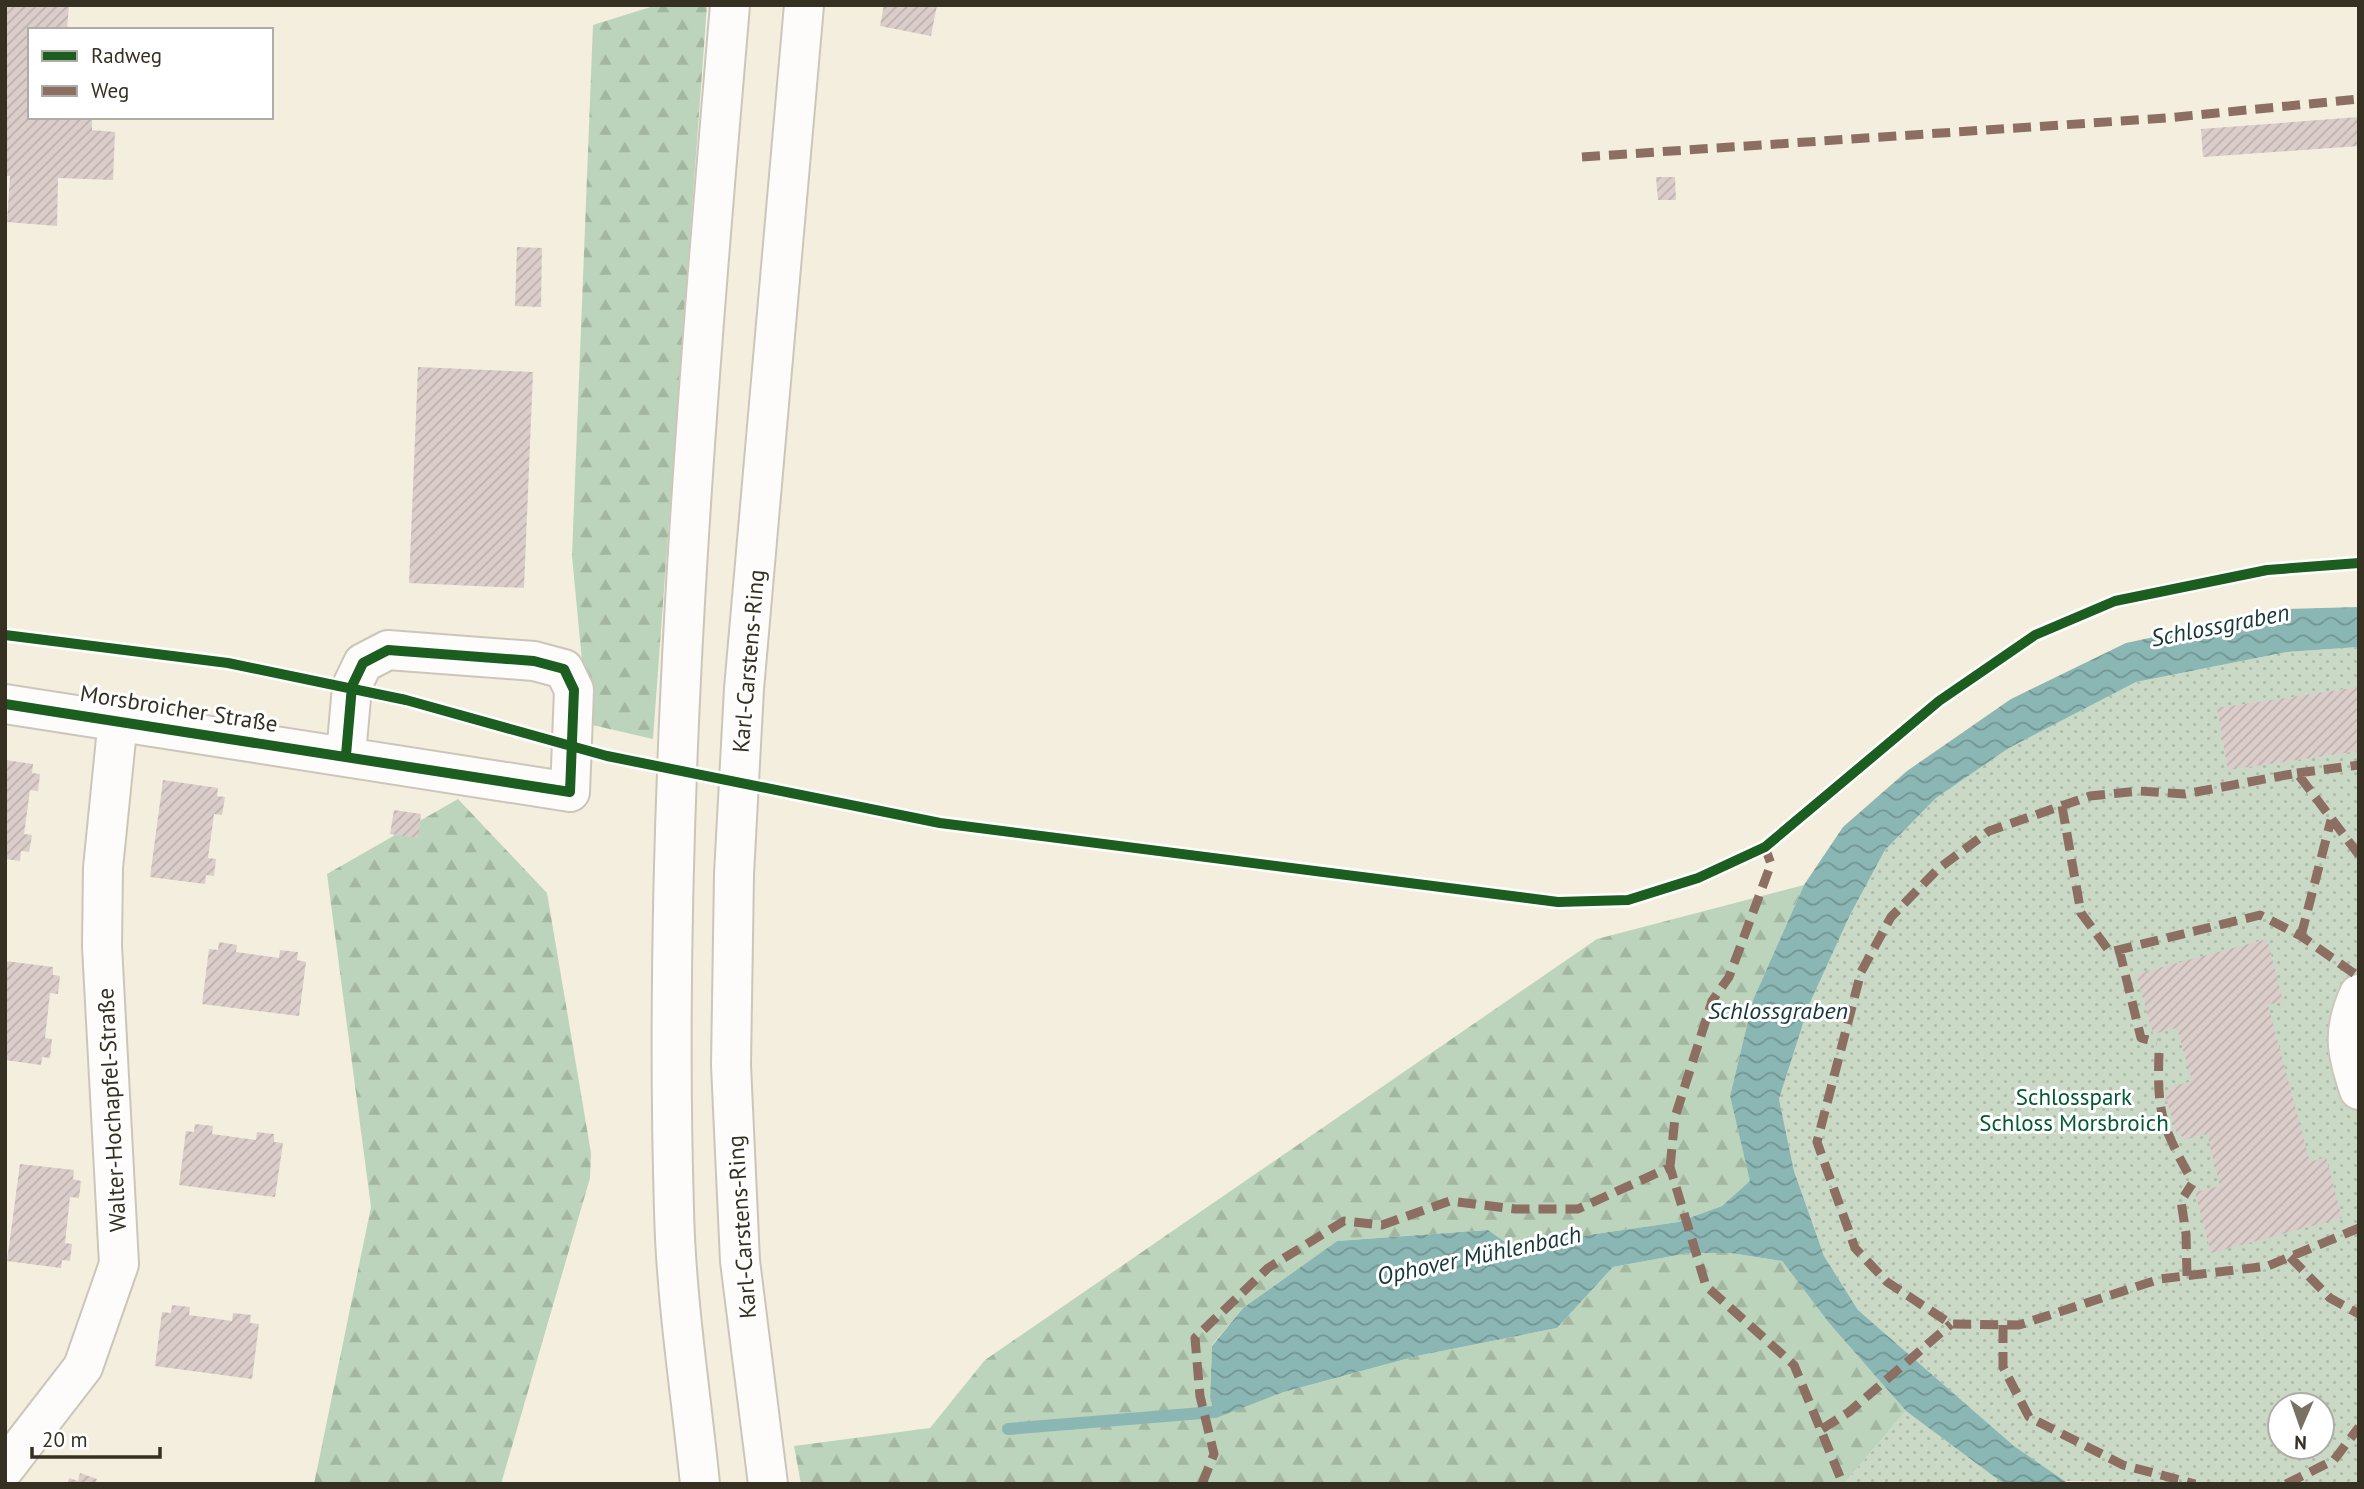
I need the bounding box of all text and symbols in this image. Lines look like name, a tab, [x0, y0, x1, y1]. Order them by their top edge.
legend	[28, 28, 273, 119]
text: Radweg	[91, 42, 162, 69]
text: Weg	[91, 77, 129, 104]
street label: Karl-Carstens-Ring	[726, 568, 770, 754]
water label: Schlossgraben	[2148, 596, 2292, 654]
street label: Morsbroicher Straße	[78, 678, 280, 738]
street label: Walter-Hochapfel-Straße	[90, 987, 132, 1233]
water label: Schlossgraben	[1708, 995, 1848, 1026]
park label: Schlosspark Schloss Morsbroich	[1979, 1082, 2169, 1137]
street label: Karl-Carstens-Ring	[720, 1134, 762, 1320]
water label: Ophover Mühlenbach	[1374, 1218, 1584, 1292]
north arrow	[2266, 1391, 2336, 1461]
scale bar	[32, 1416, 159, 1460]
text: 20 m	[42, 1426, 88, 1453]
text: N	[2294, 1431, 2307, 1455]

